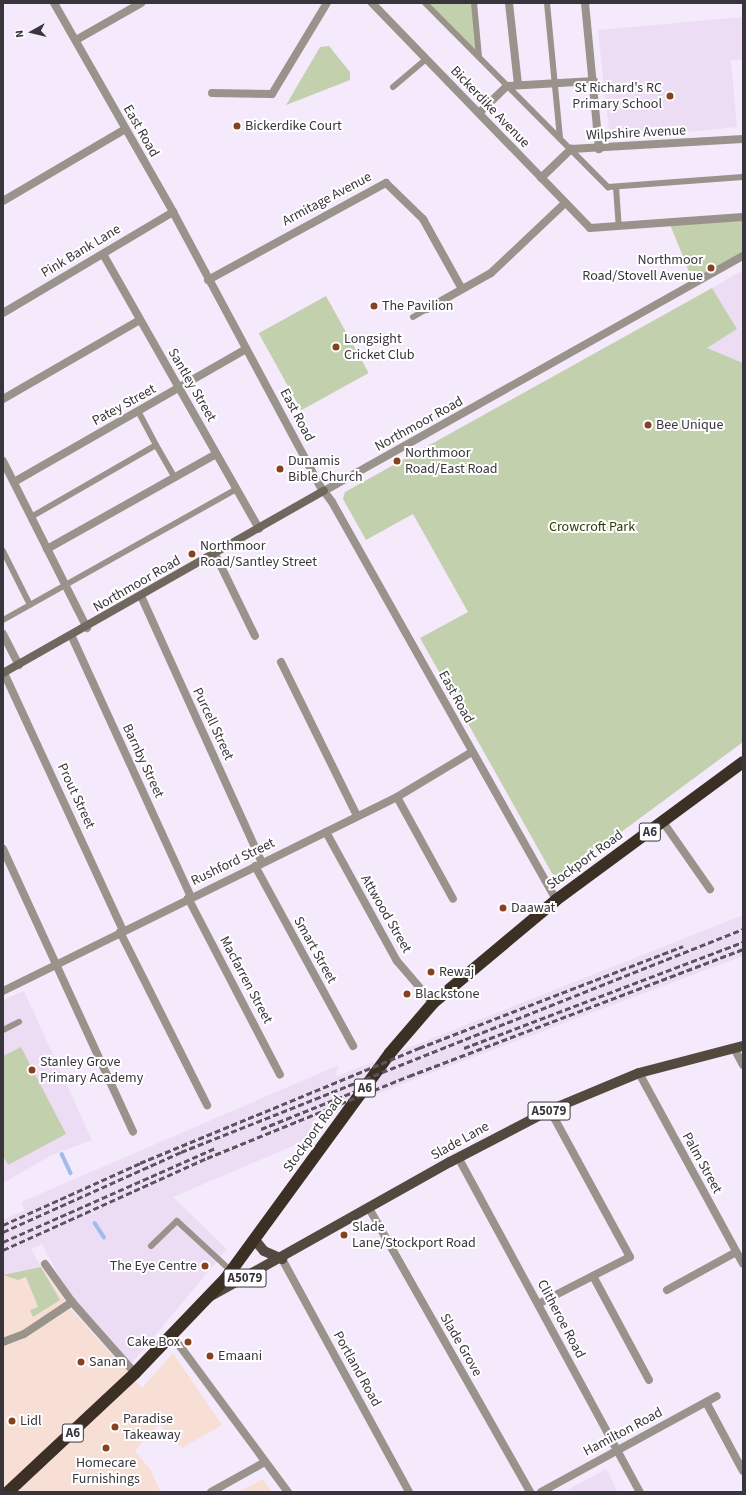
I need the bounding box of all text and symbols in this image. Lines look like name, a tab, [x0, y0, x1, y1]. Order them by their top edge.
north arrow	[12, 12, 52, 52]
text: N	[12, 29, 28, 38]
street label: Bickerdike Avenue	[447, 63, 533, 151]
place label: St Richard's RC Primary School	[572, 80, 662, 112]
marker: St Richard's RC Primary School	[665, 91, 675, 101]
street label: East Road	[119, 102, 163, 160]
place label: Bickerdike Court	[245, 118, 342, 134]
marker: Bickerdike Court	[232, 121, 242, 131]
street label: Wilpshire Avenue	[585, 122, 687, 144]
street label: Armitage Avenue	[279, 168, 375, 230]
street label: Pink Bank Lane	[38, 221, 124, 281]
place label: Northmoor Road/Stovell Avenue	[582, 252, 703, 284]
marker: Northmoor Road/Stovell Avenue	[706, 263, 716, 273]
place label: The Pavilion	[382, 298, 453, 314]
marker: The Pavilion	[369, 301, 379, 311]
place label: Longsight Cricket Club	[344, 331, 415, 364]
marker: Longsight Cricket Club	[331, 342, 341, 352]
street label: Santley Street	[164, 345, 220, 425]
street label: Patey Street	[89, 381, 159, 429]
street label: East Road	[276, 386, 318, 444]
street label: Northmoor Road	[372, 393, 466, 455]
place label: Bee Unique	[656, 417, 723, 433]
marker: Bee Unique	[643, 420, 653, 430]
place label: Northmoor Road/East Road	[405, 445, 498, 478]
place label: Dunamis Bible Church	[288, 453, 363, 486]
marker: Northmoor Road/East Road	[392, 456, 402, 466]
marker: Dunamis Bible Church	[275, 464, 285, 474]
park label: Crowcroft Park	[549, 519, 635, 535]
place label: Northmoor Road/Santley Street	[200, 538, 317, 570]
marker: Northmoor Road/Santley Street	[187, 549, 197, 559]
street label: Northmoor Road	[90, 552, 184, 616]
street label: East Road	[435, 668, 477, 726]
street label: Purcell Street	[189, 685, 237, 763]
street label: Barnby Street	[119, 721, 167, 801]
street label: Prout Street	[53, 761, 99, 831]
road number: A6	[638, 821, 662, 843]
street label: Stockport Road	[544, 827, 626, 893]
street label: Rushford Street	[188, 835, 278, 889]
street label: Attwood Street	[357, 872, 415, 956]
place label: Daawat	[511, 900, 555, 916]
marker: Daawat	[498, 903, 508, 913]
street label: Smart Street	[290, 914, 340, 986]
street label: Macfarren Street	[216, 933, 276, 1027]
place label: Rewaj	[439, 964, 474, 980]
marker: Rewaj	[426, 967, 436, 977]
place label: Blackstone	[415, 986, 479, 1002]
marker: Blackstone	[402, 989, 412, 999]
place label: Stanley Grove Primary Academy	[40, 1054, 143, 1086]
marker: Stanley Grove Primary Academy	[27, 1065, 37, 1075]
road number: A6	[353, 1077, 377, 1099]
street label: Stockport Road	[280, 1093, 346, 1175]
road number: A5079	[527, 1100, 571, 1122]
street label: Slade Lane	[428, 1118, 492, 1164]
street label: Palm Street	[678, 1129, 726, 1197]
place label: Slade Lane/Stockport Road	[352, 1219, 476, 1252]
marker: Slade Lane/Stockport Road	[339, 1230, 349, 1240]
place label: The Eye Centre	[110, 1258, 197, 1274]
marker: The Eye Centre	[200, 1261, 210, 1271]
road number: A5079	[223, 1267, 267, 1289]
street label: Clitheroe Road	[533, 1277, 589, 1361]
street label: Slade Grove	[436, 1311, 486, 1379]
street label: Portland Road	[329, 1328, 385, 1410]
place label: Cake Box	[127, 1334, 180, 1350]
marker: Cake Box	[183, 1337, 193, 1347]
place label: Emaani	[218, 1348, 262, 1364]
marker: Emaani	[205, 1351, 215, 1361]
place label: Sanan	[89, 1354, 126, 1370]
marker: Sanan	[76, 1357, 86, 1367]
street label: Hamilton Road	[580, 1404, 666, 1460]
place label: Paradise Takeaway	[123, 1411, 181, 1444]
place label: Lidl	[20, 1413, 42, 1429]
marker: Lidl	[7, 1416, 17, 1426]
road number: A6	[61, 1422, 85, 1444]
marker: Paradise Takeaway	[110, 1422, 120, 1432]
marker: Homecare Furnishings	[101, 1443, 111, 1453]
place label: Homecare Furnishings	[72, 1455, 140, 1488]

